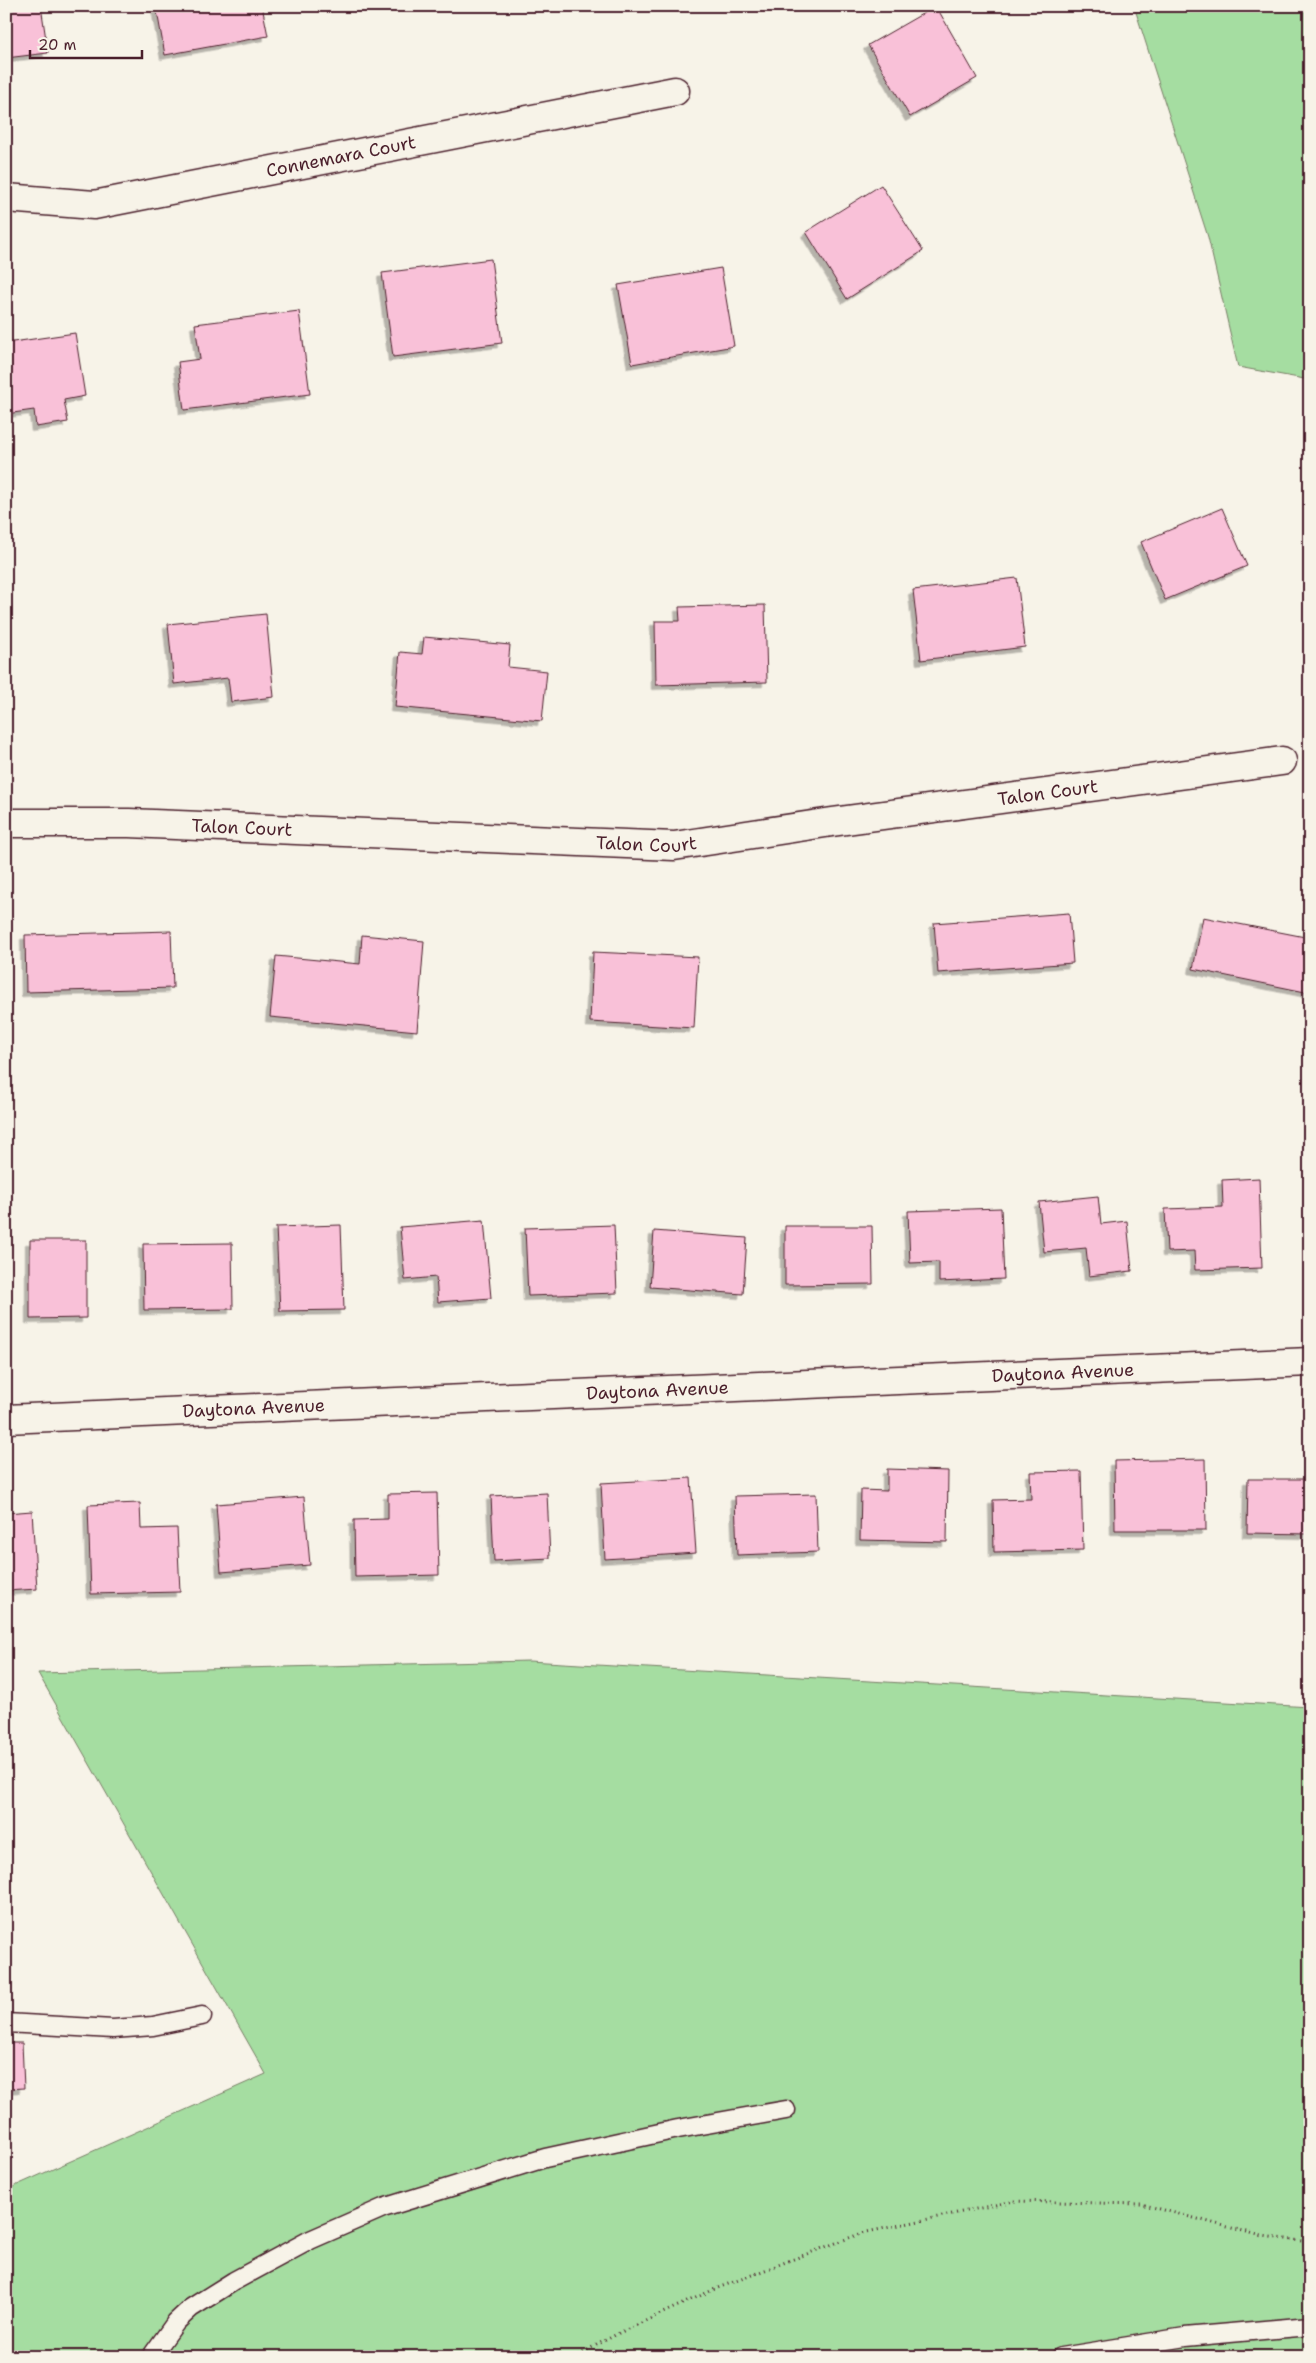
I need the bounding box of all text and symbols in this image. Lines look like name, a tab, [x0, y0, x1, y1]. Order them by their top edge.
scale bar	[30, 28, 142, 60]
text: 20 m	[38, 35, 77, 55]
street label: Connemara Court	[264, 130, 418, 183]
street label: Talon Court	[996, 774, 1099, 811]
street label: Talon Court	[191, 814, 293, 842]
street label: Talon Court	[596, 831, 699, 858]
street label: Daytona Avenue	[991, 1358, 1135, 1388]
street label: Daytona Avenue	[586, 1375, 729, 1406]
street label: Daytona Avenue	[182, 1393, 326, 1423]

